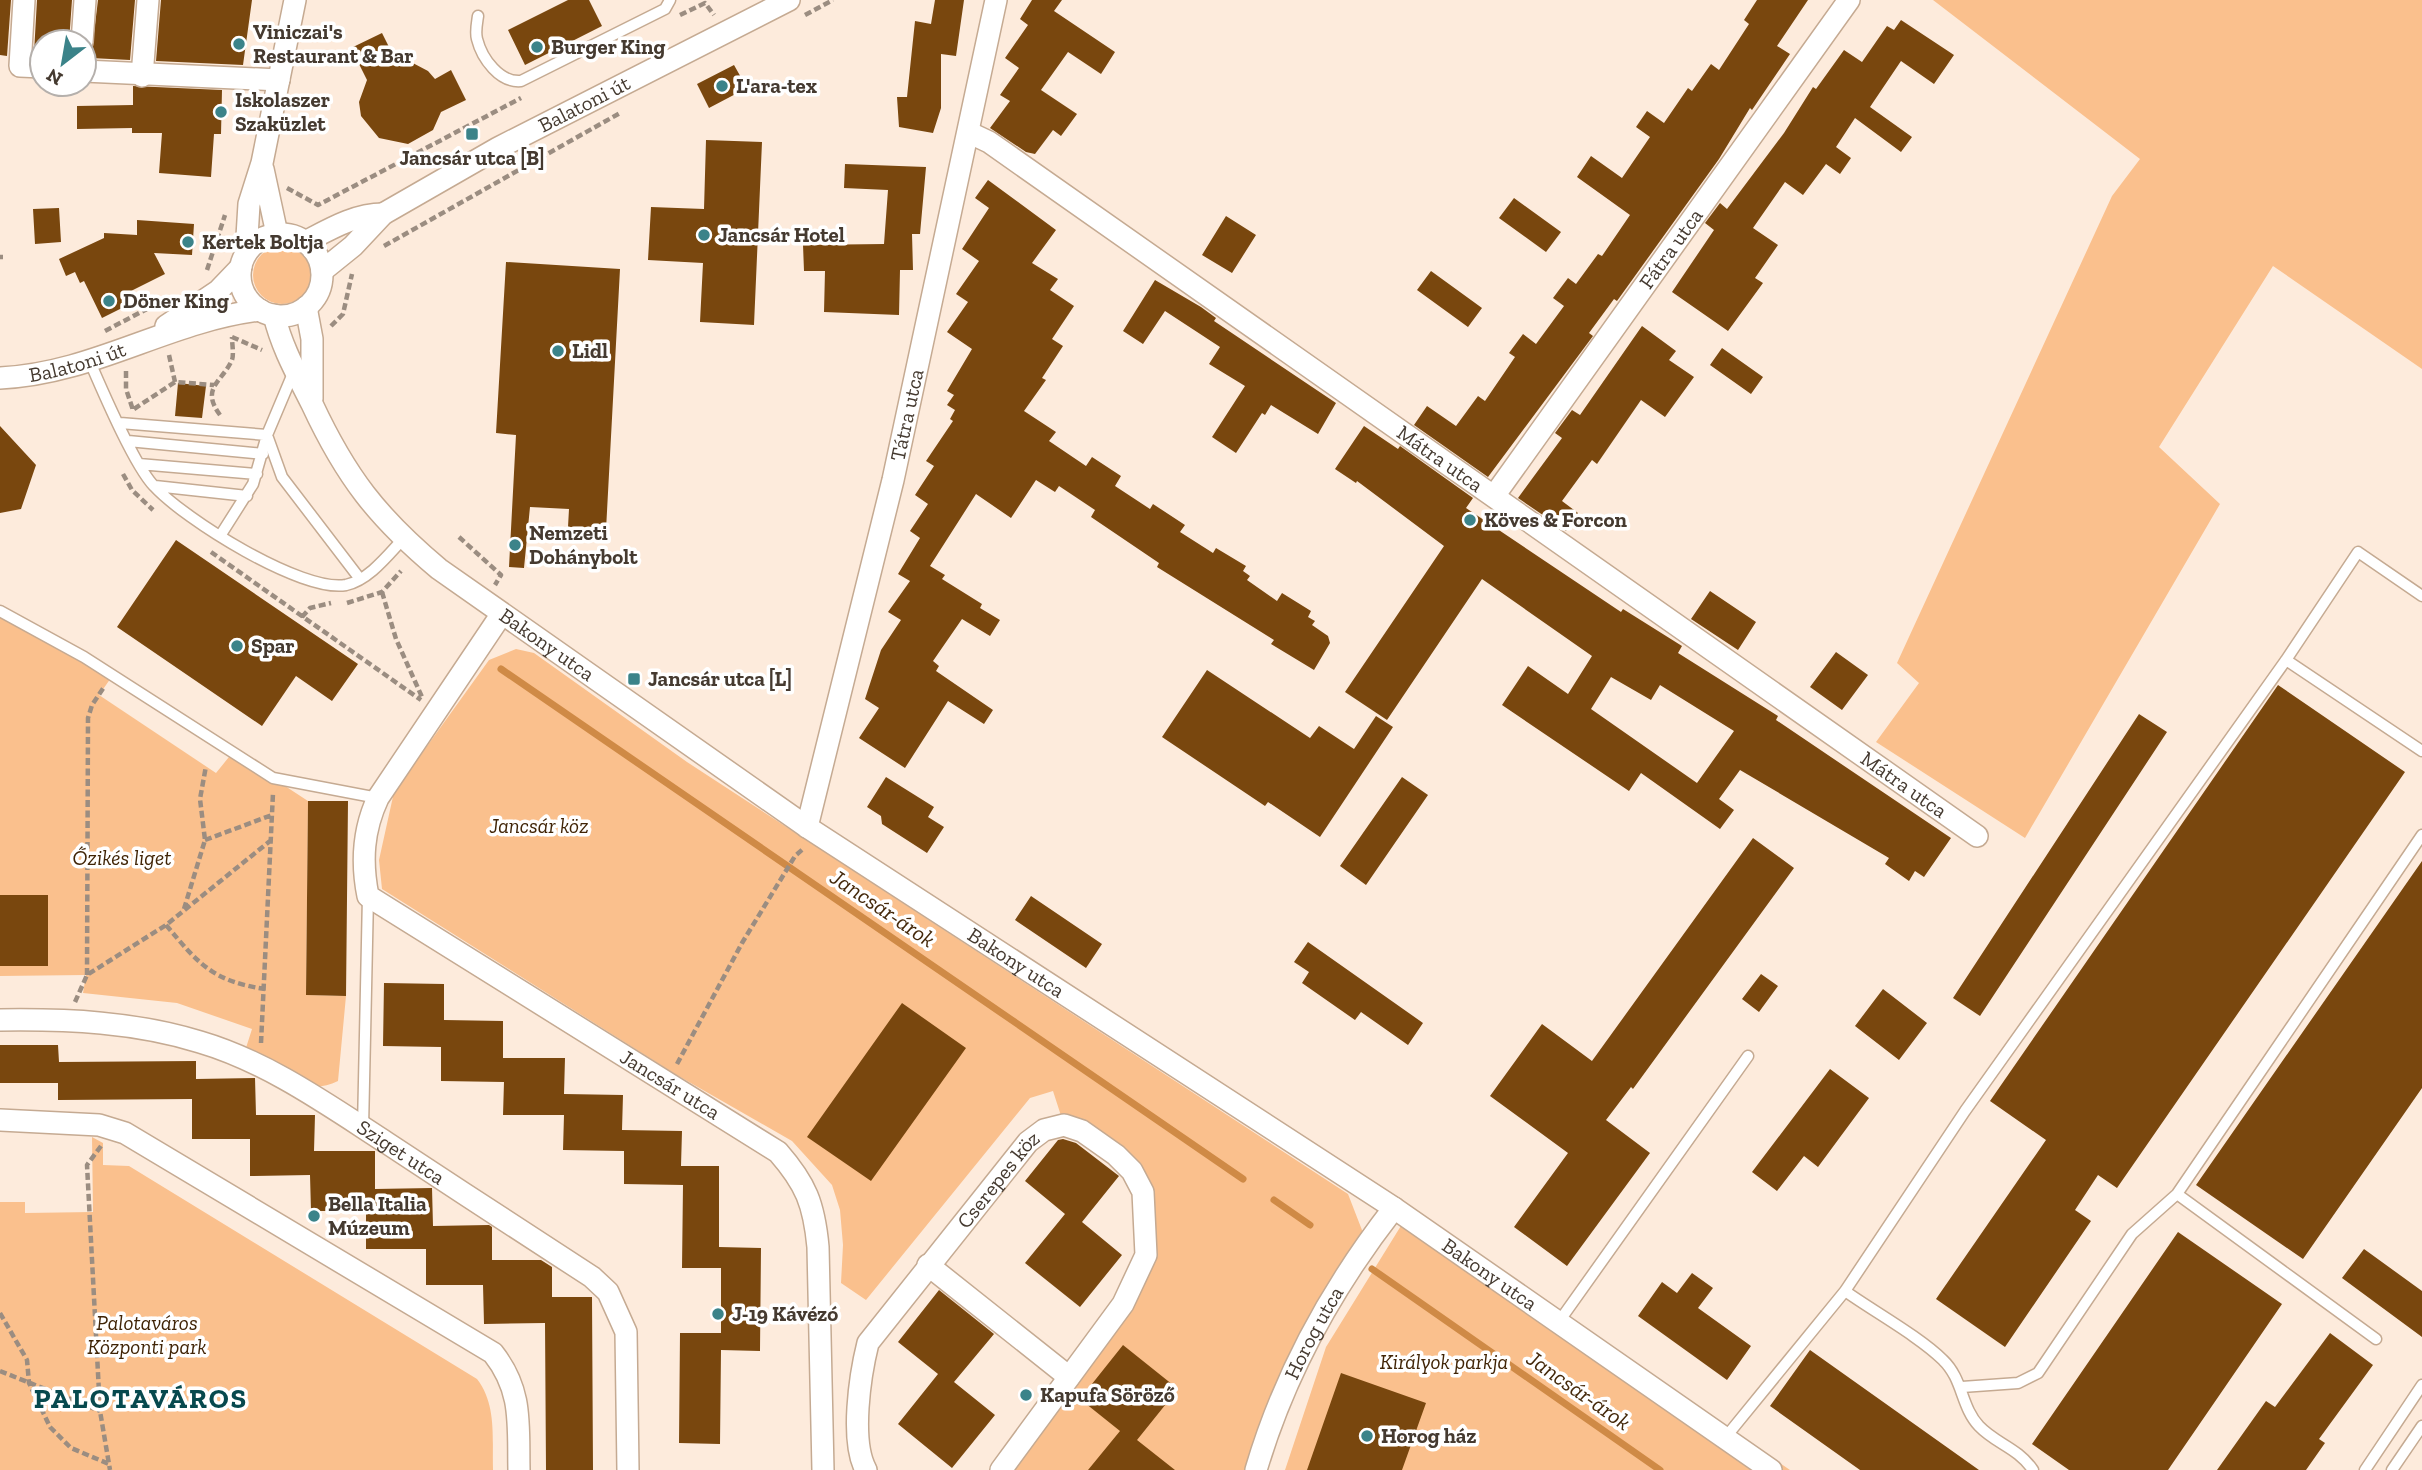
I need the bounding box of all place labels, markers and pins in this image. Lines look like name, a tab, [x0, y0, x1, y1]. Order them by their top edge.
place label: Viniczai's Restaurant & Bar	[253, 19, 414, 68]
place label: Burger King	[551, 34, 665, 59]
marker: Viniczai's Restaurant & Bar	[231, 36, 247, 52]
marker: Burger King	[529, 39, 545, 55]
place label: L'ara-tex	[736, 73, 817, 98]
marker: L'ara-tex	[714, 78, 730, 94]
place label: Iskolaszer Szaküzlet	[235, 87, 330, 136]
marker: Iskolaszer Szaküzlet	[213, 104, 229, 120]
marker: Jancsár utca [B]	[464, 126, 480, 142]
place label: Jancsár utca [B]	[399, 145, 545, 170]
place label: Jancsár Hotel	[718, 222, 845, 247]
marker: Jancsár Hotel	[696, 227, 712, 243]
place label: Kertek Boltja	[202, 229, 324, 254]
marker: Kertek Boltja	[180, 234, 196, 250]
place label: Döner King	[123, 288, 229, 313]
marker: Döner King	[101, 293, 117, 309]
place label: Lidl	[572, 338, 608, 363]
marker: Lidl	[550, 343, 566, 359]
place label: Köves & Forcon	[1484, 507, 1627, 532]
marker: Köves & Forcon	[1462, 512, 1478, 528]
place label: Nemzeti Dohánybolt	[529, 520, 638, 569]
marker: Nemzeti Dohánybolt	[507, 537, 523, 553]
place label: Spar	[251, 633, 295, 658]
marker: Spar	[229, 638, 245, 654]
place label: Jancsár utca [L]	[648, 666, 792, 691]
marker: Jancsár utca [L]	[626, 671, 642, 687]
place label: Bella Italia Múzeum	[328, 1191, 427, 1240]
marker: Bella Italia Múzeum	[306, 1208, 322, 1224]
place label: J-19 Kávézó	[732, 1301, 838, 1326]
marker: J-19 Kávézó	[710, 1306, 726, 1322]
place label: Kapufa Söröző	[1040, 1382, 1175, 1407]
marker: Kapufa Söröző	[1018, 1387, 1034, 1403]
place label: Horog ház	[1381, 1423, 1477, 1448]
marker: Horog ház	[1359, 1428, 1375, 1444]

